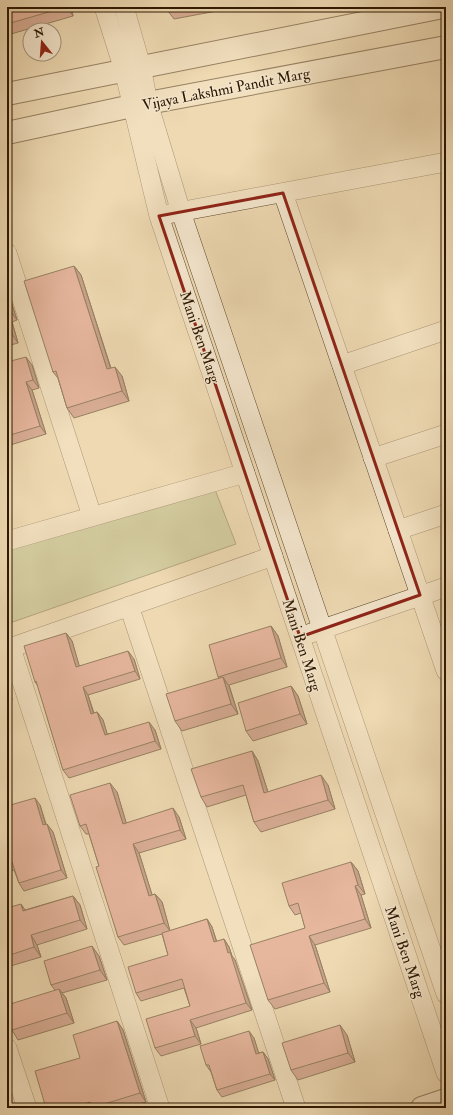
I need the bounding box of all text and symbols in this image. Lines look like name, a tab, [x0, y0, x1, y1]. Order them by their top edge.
north arrow	[22, 22, 62, 62]
text: N	[32, 25, 47, 41]
street label: Vijaya Lakshmi Pandit Marg	[140, 64, 312, 115]
street label: Mani Ben Marg	[175, 289, 224, 386]
street label: Mani Ben Marg	[278, 597, 326, 694]
street label: Mani Ben Marg	[380, 904, 429, 1001]

